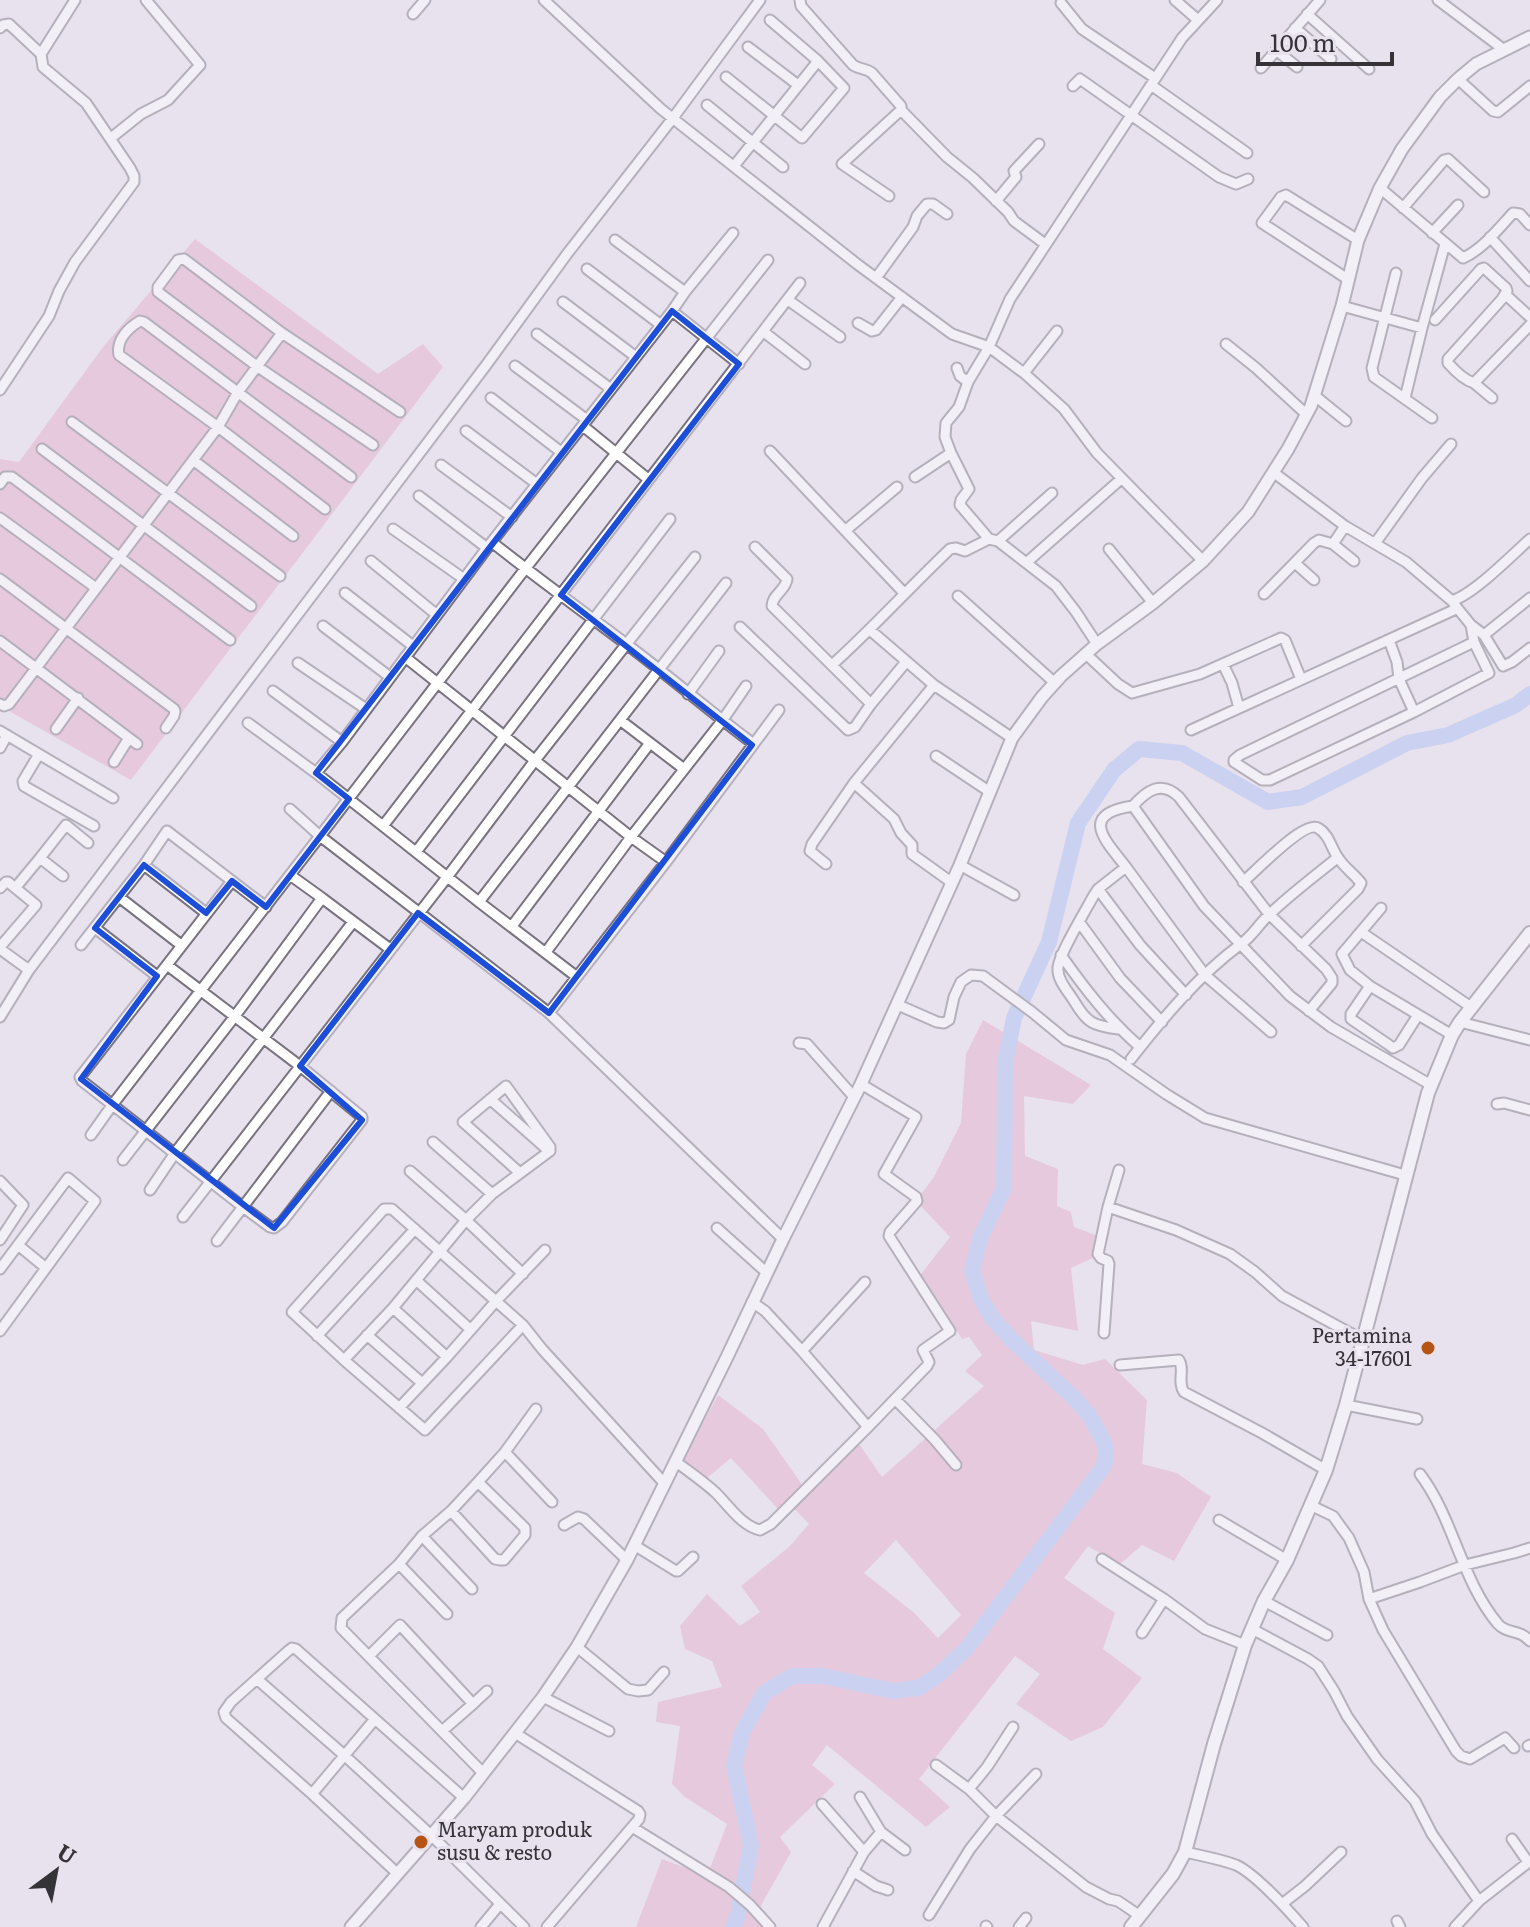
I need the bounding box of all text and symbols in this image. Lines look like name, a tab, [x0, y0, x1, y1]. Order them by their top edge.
scale bar	[1258, 16, 1392, 66]
text: 100 m	[1270, 24, 1336, 59]
place label: Pertamina 34-17601	[1312, 1319, 1412, 1372]
marker: Pertamina 34-17601	[1419, 1339, 1437, 1357]
place label: Maryam produk susu & resto	[437, 1813, 593, 1866]
north arrow	[16, 1831, 96, 1911]
marker: Maryam produk susu & resto	[412, 1833, 430, 1851]
text: U	[51, 1834, 83, 1871]

